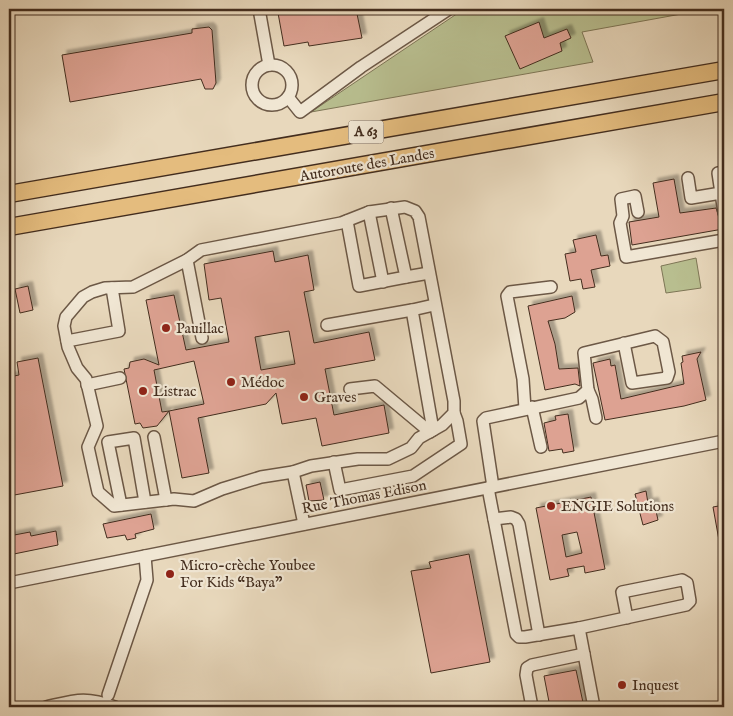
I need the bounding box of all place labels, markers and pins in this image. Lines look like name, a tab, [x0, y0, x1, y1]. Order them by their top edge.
place label: Pauillac	[176, 319, 224, 338]
marker: Pauillac	[160, 322, 172, 334]
place label: Médoc	[241, 373, 284, 392]
marker: Médoc	[225, 376, 237, 388]
place label: Listrac	[153, 382, 197, 401]
marker: Listrac	[137, 385, 149, 397]
place label: Graves	[314, 388, 356, 407]
marker: Graves	[298, 391, 310, 403]
place label: ENGIE Solutions	[561, 497, 674, 516]
marker: ENGIE Solutions	[545, 500, 557, 512]
place label: Micro-crèche Youbee For Kids “Baya”	[180, 556, 315, 592]
marker: Micro-crèche Youbee For Kids “Baya”	[164, 568, 176, 580]
place label: Inquest	[632, 676, 679, 695]
marker: Inquest	[616, 679, 628, 691]

